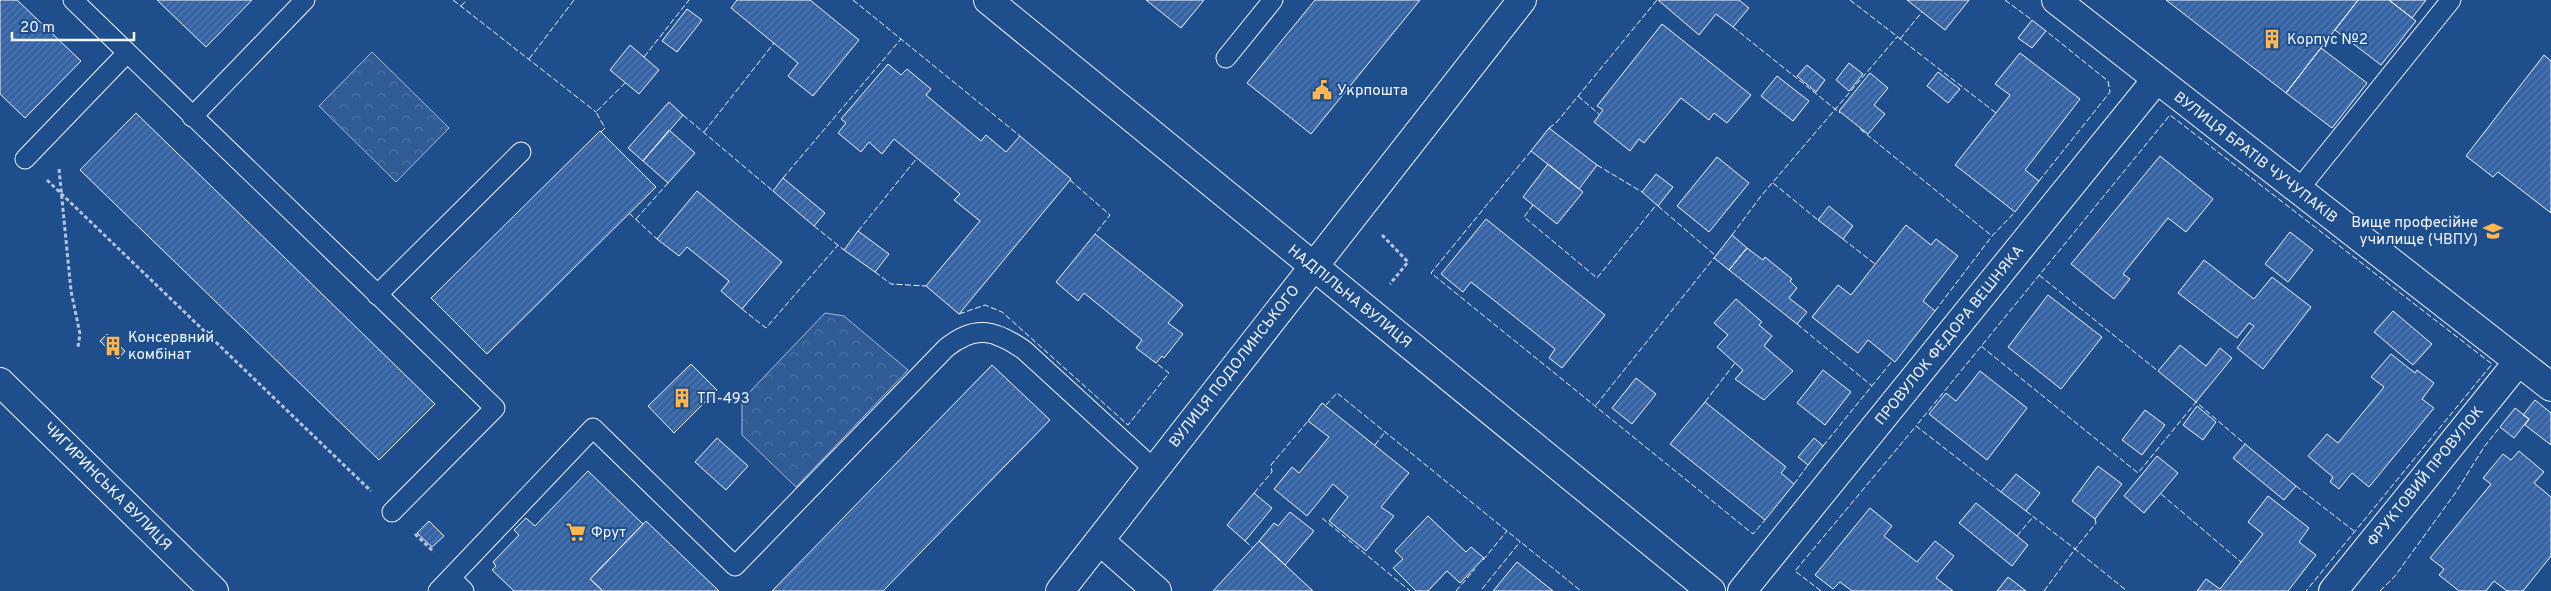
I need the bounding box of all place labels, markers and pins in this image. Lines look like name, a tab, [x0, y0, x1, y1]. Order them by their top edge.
building icon: Корпус №2	[2261, 28, 2283, 50]
place label: Корпус №2	[2287, 31, 2368, 50]
public building icon: Укрпошта	[1311, 79, 1333, 101]
place label: Укрпошта	[1337, 82, 1408, 101]
place label: Вище професійне училище (ЧВПУ)	[2351, 214, 2478, 250]
school or university icon: Вище професійне училище (ЧВПУ)	[2482, 220, 2504, 242]
place label: Консервний комбінат	[128, 329, 214, 365]
building icon: Консервний комбінат	[102, 335, 124, 357]
building icon: ТП-493	[671, 387, 693, 409]
place label: ТП-493	[697, 390, 750, 409]
supermarket icon: Фрут	[565, 521, 587, 543]
place label: Фрут	[591, 524, 626, 543]

